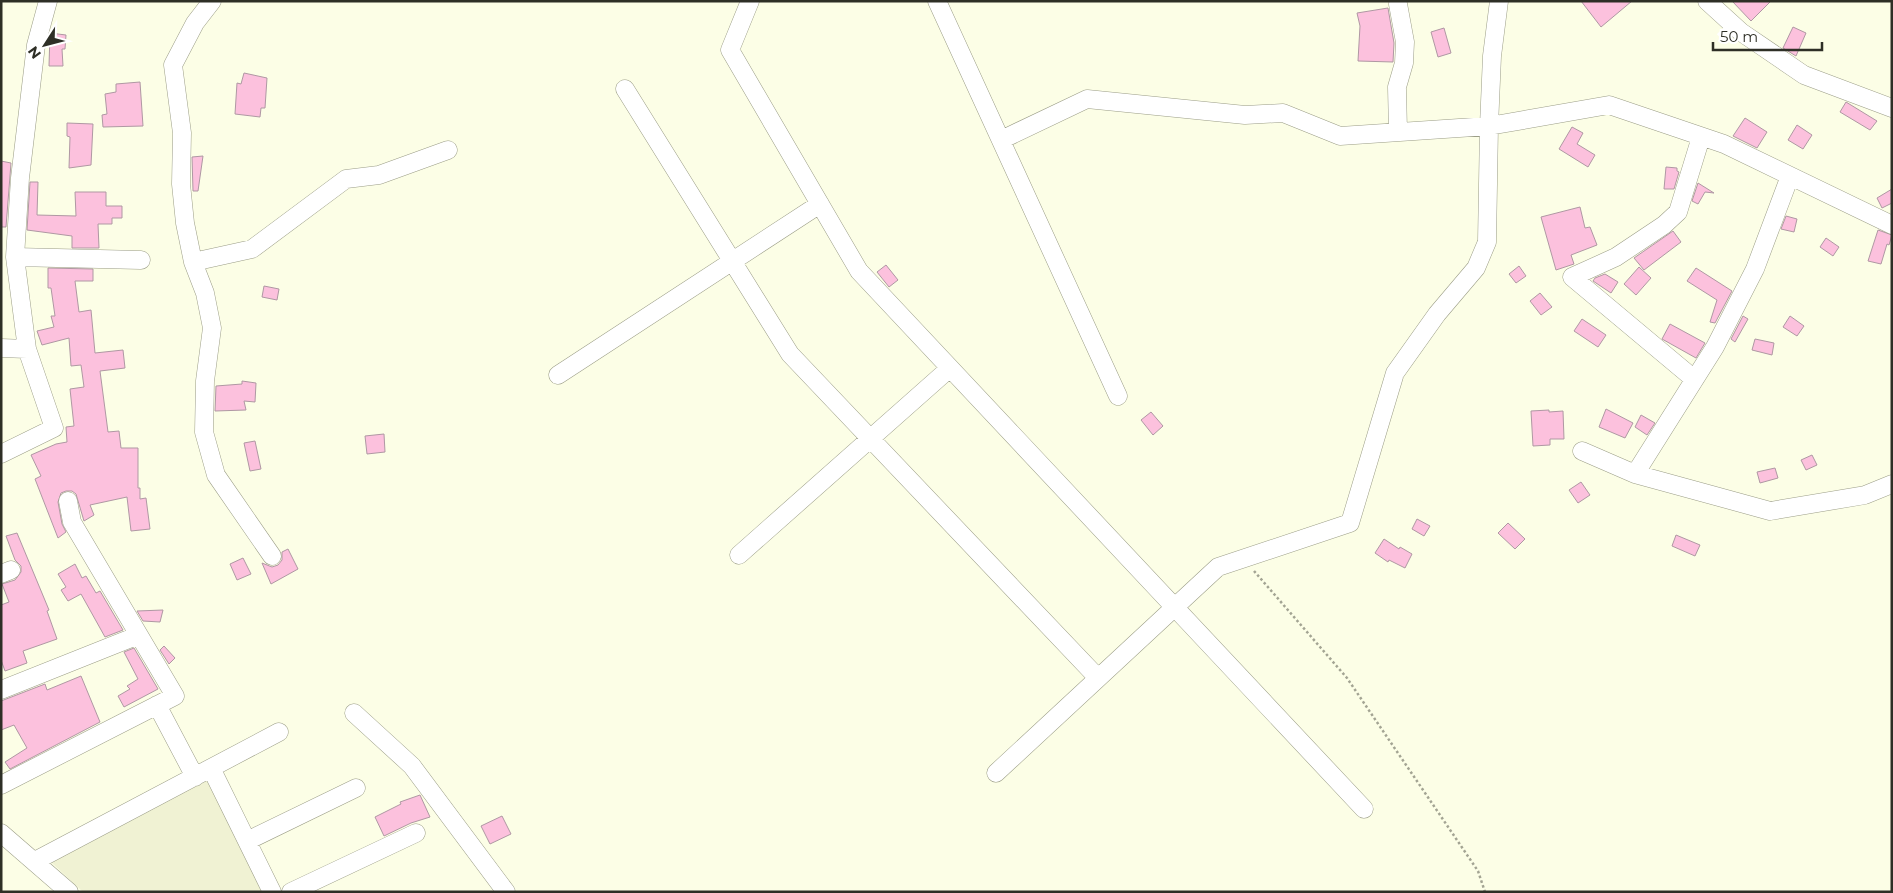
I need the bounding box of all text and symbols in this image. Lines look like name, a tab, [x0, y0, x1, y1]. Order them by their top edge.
north arrow	[20, 20, 70, 70]
scale bar	[1713, 20, 1822, 52]
text: 50 m	[1720, 27, 1758, 46]
text: N	[24, 43, 45, 63]

